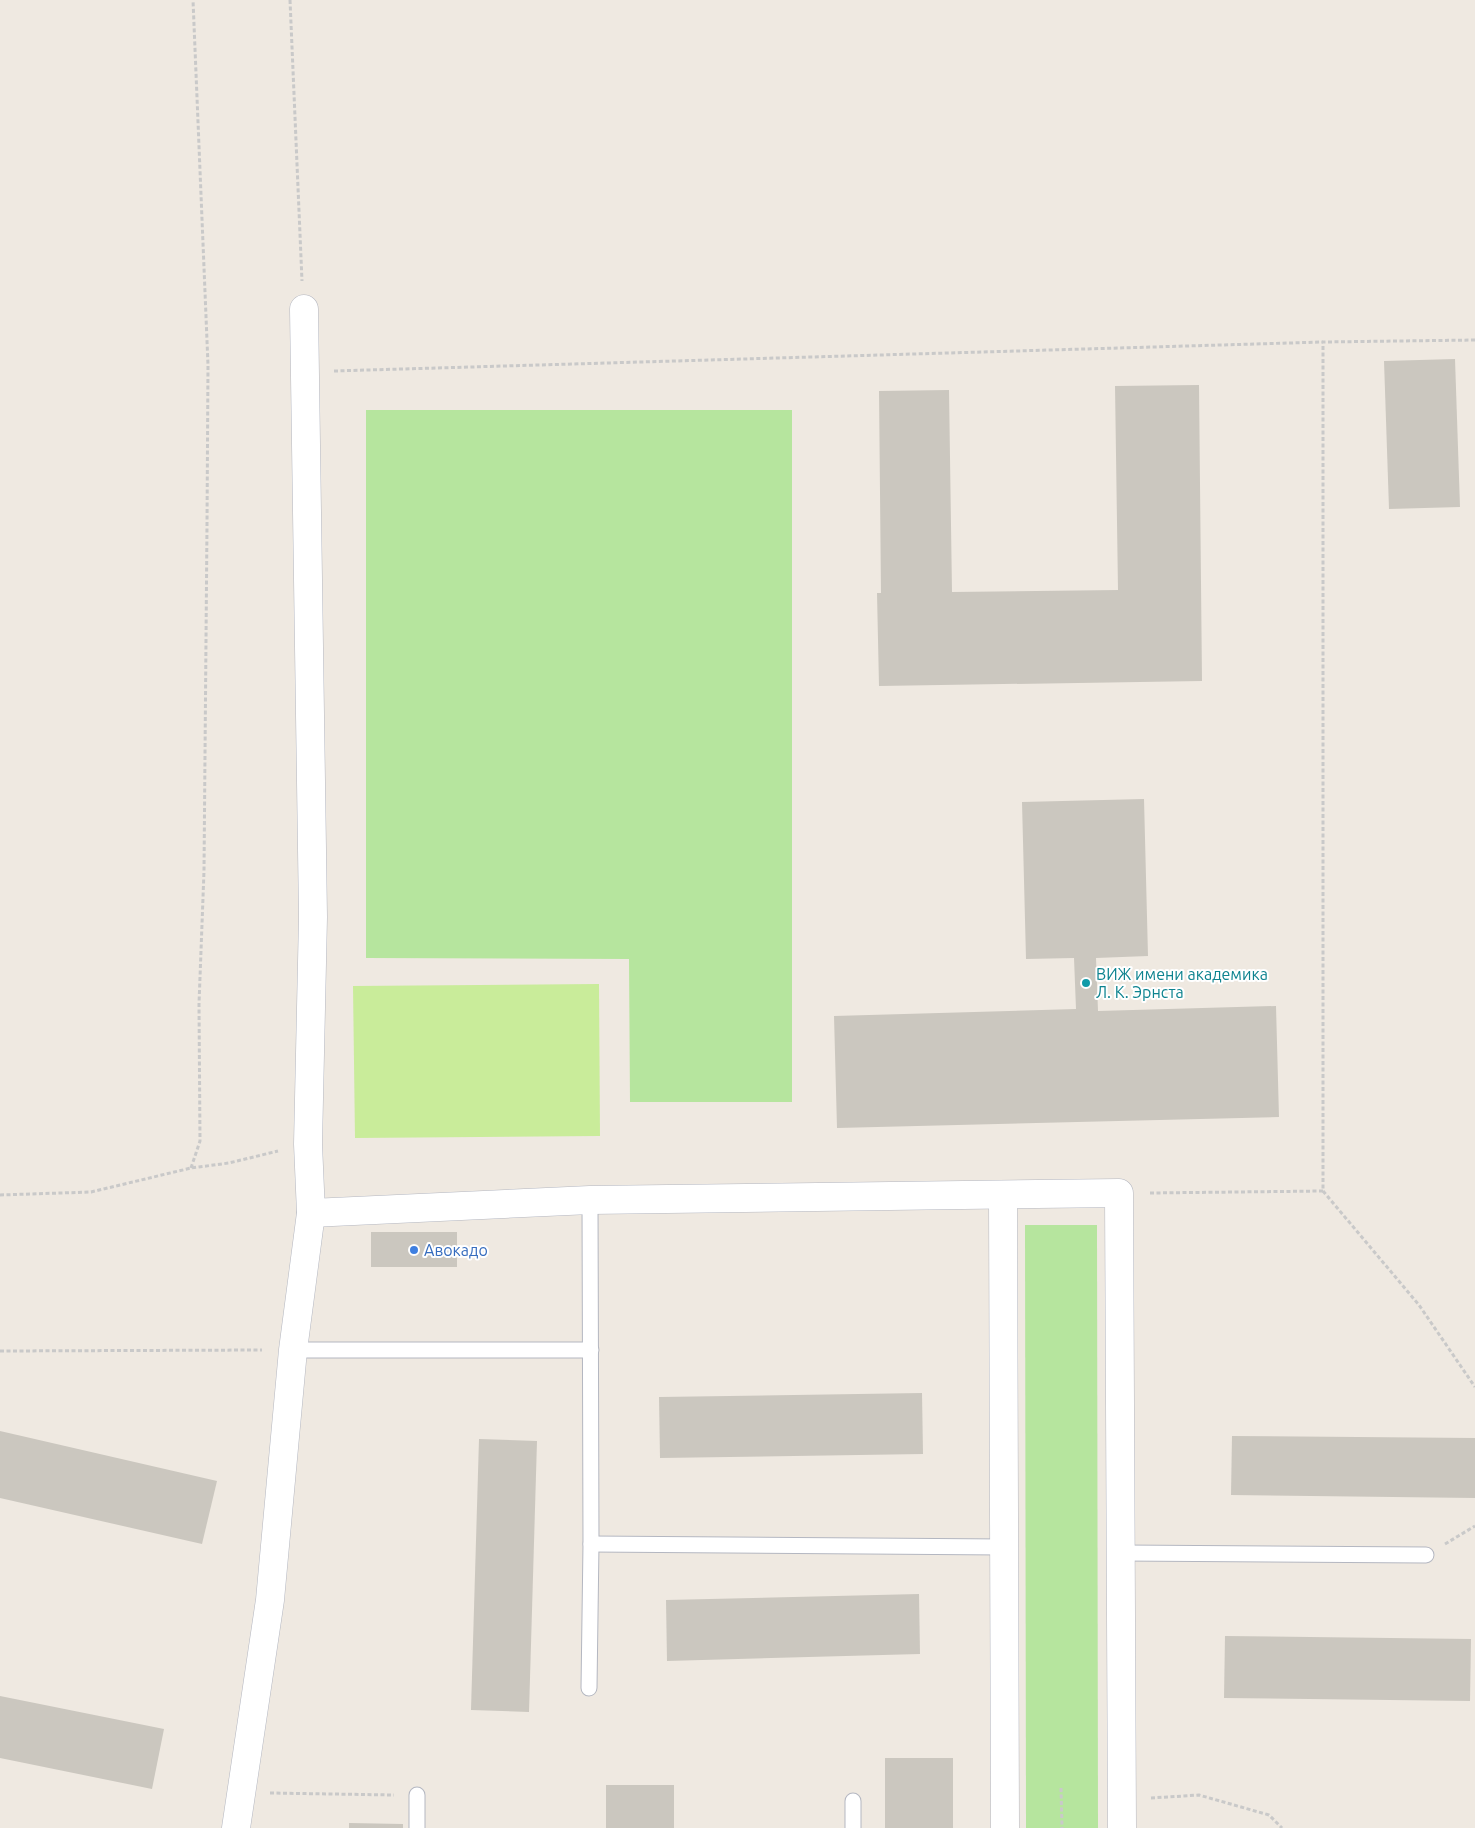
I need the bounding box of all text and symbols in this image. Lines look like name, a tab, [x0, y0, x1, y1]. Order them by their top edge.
place label: ВИЖ имени академика Л. К. Эрнста	[1096, 965, 1268, 1001]
marker: ВИЖ имени академика Л. К. Эрнста	[1080, 977, 1092, 989]
place label: Авокадо	[424, 1241, 488, 1259]
marker: Авокадо	[408, 1244, 420, 1256]

